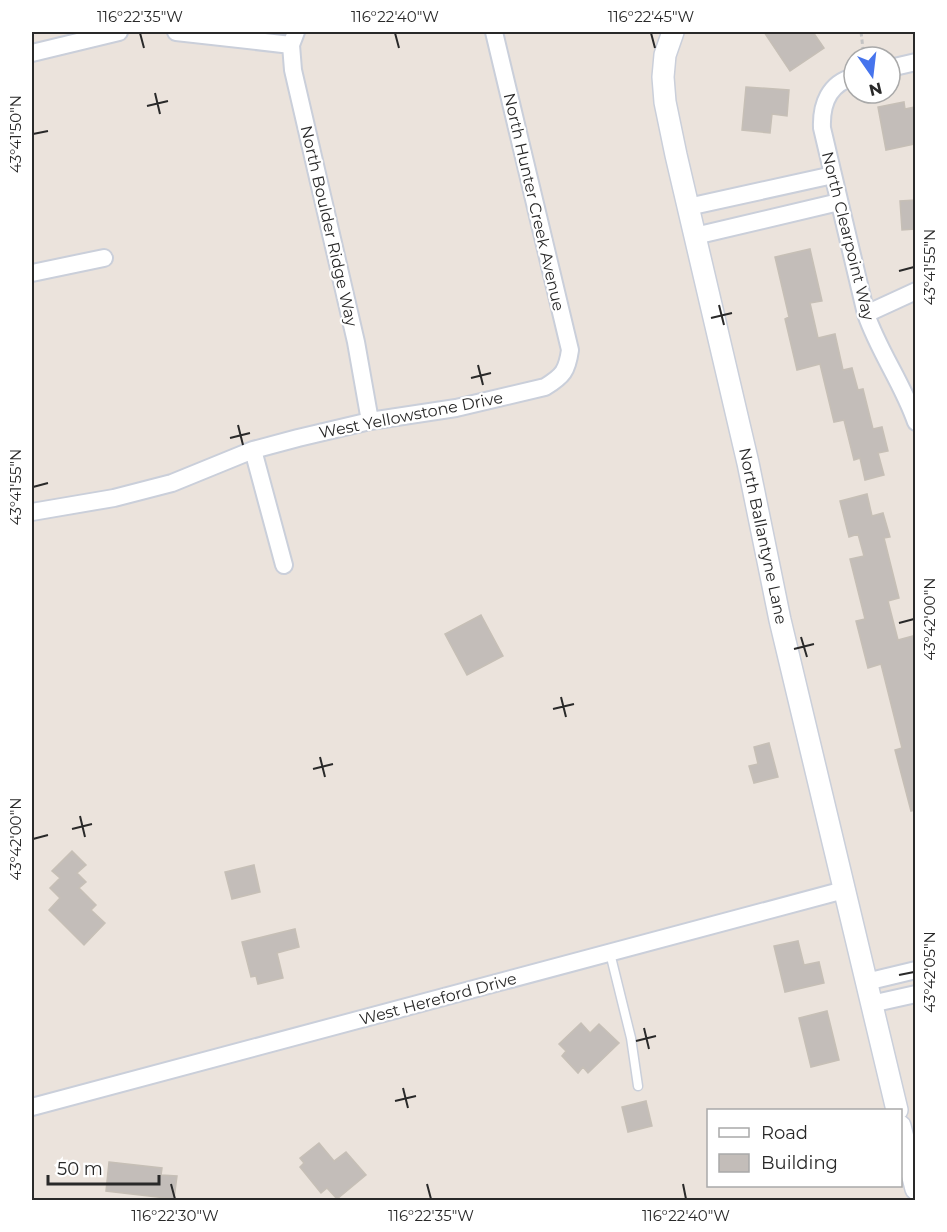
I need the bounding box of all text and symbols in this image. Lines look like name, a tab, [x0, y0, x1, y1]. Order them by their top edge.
text: 116°22'35"W	[97, 7, 183, 26]
text: 116°22'40"W	[351, 7, 439, 26]
text: 116°22'45"W	[608, 7, 695, 26]
north arrow	[842, 45, 902, 105]
text: N	[867, 78, 884, 100]
street label: North Hunter Creek Avenue	[500, 91, 568, 313]
text: 43°41'50"N	[6, 95, 25, 173]
street label: North Boulder Ridge Way	[297, 124, 361, 329]
street label: North Clearpoint Way	[818, 150, 878, 323]
text: 43°41'55"N	[920, 229, 939, 305]
street label: West Yellowstone Drive	[317, 388, 505, 442]
street label: North Ballantyne Lane	[735, 446, 791, 626]
text: 43°41'55"N	[6, 449, 25, 525]
text: 43°42'00"N	[920, 578, 939, 660]
text: 43°42'00"N	[6, 798, 25, 880]
text: 43°42'05"N	[920, 931, 939, 1013]
street label: West Hereford Drive	[357, 969, 519, 1029]
legend	[707, 1109, 902, 1187]
text: Road	[761, 1122, 808, 1144]
scale bar	[48, 1148, 159, 1186]
text: Building	[761, 1152, 838, 1174]
text: 50 m	[57, 1158, 103, 1180]
text: 116°22'30"W	[131, 1206, 219, 1225]
text: 116°22'35"W	[388, 1206, 474, 1225]
text: 116°22'40"W	[642, 1206, 730, 1225]

